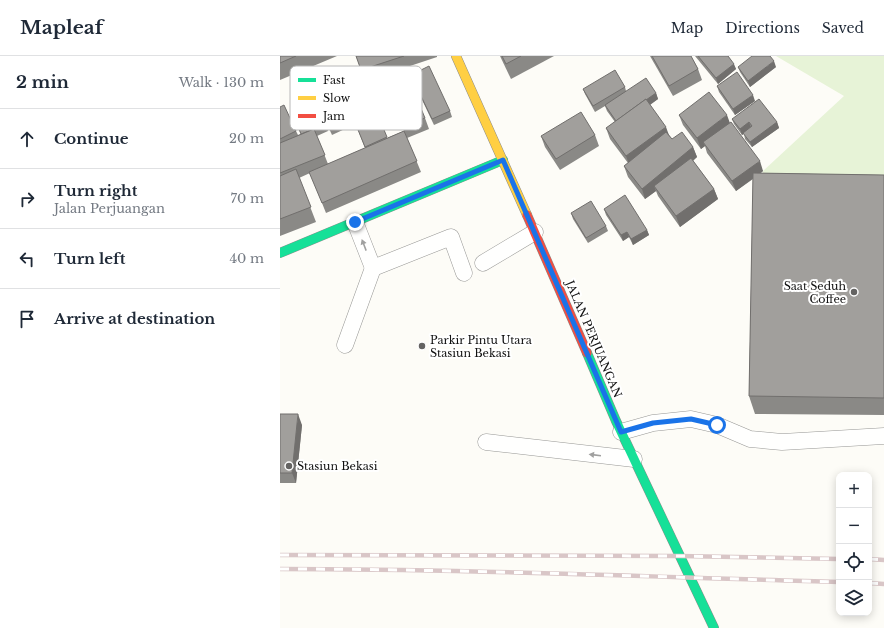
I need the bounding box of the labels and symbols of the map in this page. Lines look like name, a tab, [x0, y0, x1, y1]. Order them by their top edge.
legend	[290, 66, 422, 130]
text: Fast	[323, 73, 346, 87]
text: Slow	[323, 91, 351, 105]
text: Jam	[321, 109, 345, 123]
route end	[346, 213, 364, 231]
one-way arrow	[361, 239, 367, 251]
street label: JALAN PERJUANGAN	[562, 276, 625, 400]
place label: Saat Seduh Coffee	[784, 279, 846, 306]
marker: Saat Seduh Coffee	[849, 287, 859, 297]
place label: Parkir Pintu Utara Stasiun Bekasi	[430, 333, 533, 360]
marker: Parkir Pintu Utara Stasiun Bekasi	[417, 341, 427, 351]
route start	[708, 416, 726, 434]
one-way arrow	[589, 452, 601, 458]
place label: Stasiun Bekasi	[297, 459, 378, 473]
marker: Stasiun Bekasi	[284, 461, 294, 471]

